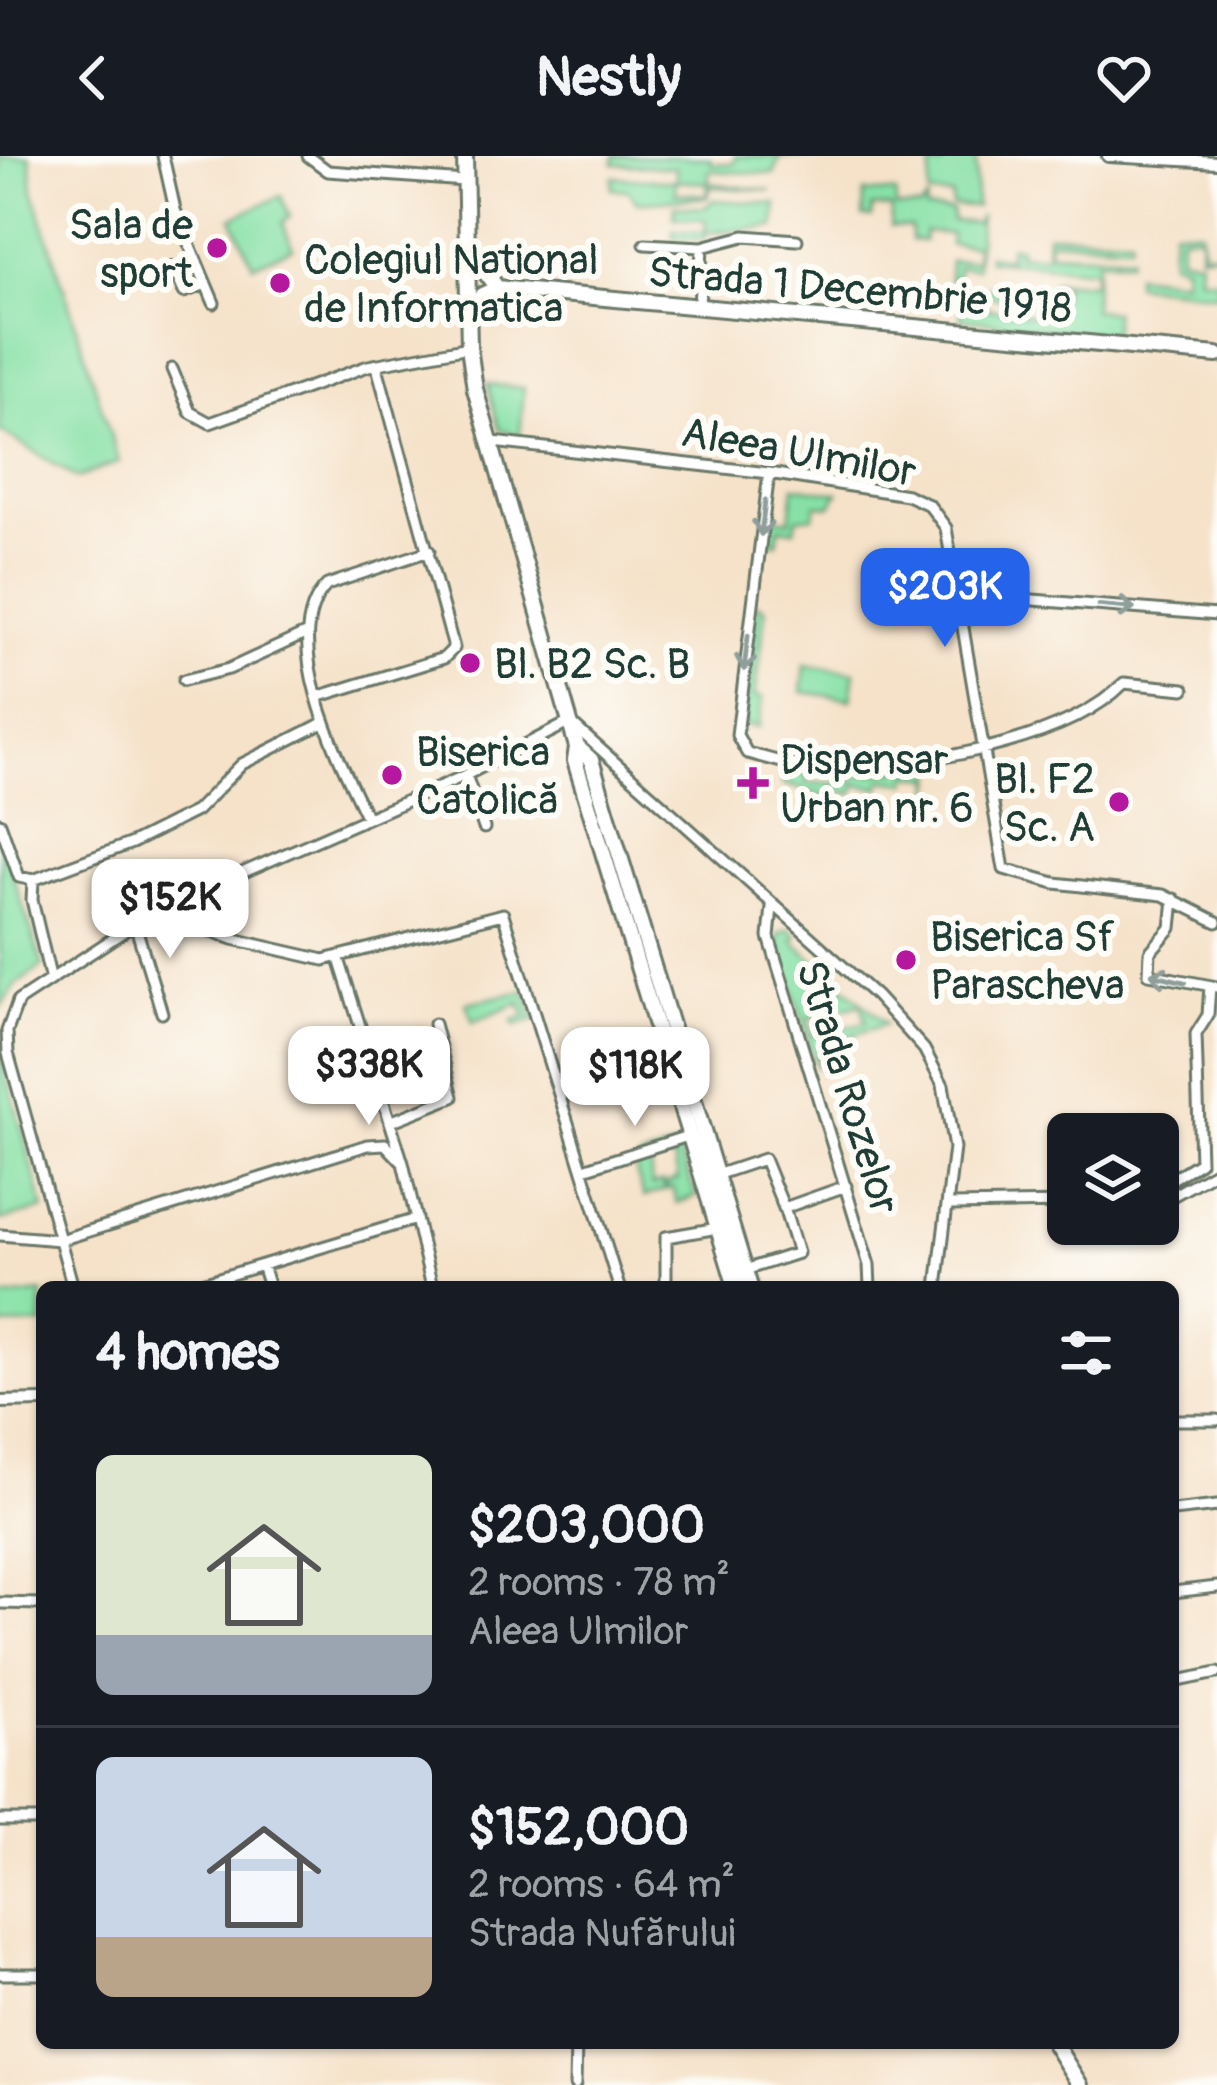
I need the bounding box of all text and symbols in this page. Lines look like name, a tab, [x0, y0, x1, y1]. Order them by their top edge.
text: Nestly	[536, 44, 681, 112]
icon: back	[60, 45, 126, 111]
icon: heart	[1091, 45, 1157, 111]
place label: Sala de sport	[69, 200, 193, 300]
marker: Sala de sport	[204, 235, 230, 261]
place label: Colegiul National de Informatica	[304, 235, 599, 335]
street label: Strada 1 Decembrie 1918	[646, 247, 1074, 335]
marker: Colegiul National de Informatica	[267, 270, 293, 296]
street label: Aleea Ulmilor	[677, 407, 920, 499]
one-way arrow	[751, 498, 774, 537]
pin: $203K	[861, 548, 1029, 650]
text: $203K	[888, 562, 1002, 611]
one-way arrow	[1097, 595, 1136, 618]
one-way arrow	[735, 633, 757, 672]
place label: Bl. B2 Sc. B	[494, 639, 690, 691]
marker: Bl. B2 Sc. B	[457, 650, 483, 676]
place label: Biserica Catolică	[416, 727, 560, 827]
place label: Dispensar Urban nr. 6	[780, 735, 974, 835]
place label: Bl. F2 Sc. A	[994, 754, 1095, 854]
marker: Biserica Catolică	[379, 762, 405, 788]
marker: Dispensar Urban nr. 6	[737, 767, 769, 799]
marker: Bl. F2 Sc. A	[1106, 789, 1132, 815]
pin: $152K	[86, 859, 254, 961]
text: $152K	[119, 873, 221, 922]
place label: Biserica Sf Parascheva	[930, 912, 1125, 1012]
marker: Biserica Sf Parascheva	[893, 947, 919, 973]
street label: Strada Rozelor	[784, 955, 910, 1221]
one-way arrow	[1150, 966, 1188, 988]
pin: $338K	[285, 1026, 453, 1128]
pin: $118K	[551, 1027, 719, 1129]
text: $338K	[315, 1040, 423, 1089]
text: $118K	[588, 1041, 682, 1090]
map controls	[1047, 1113, 1179, 1245]
button: layers	[1047, 1113, 1179, 1245]
icon: filters	[1053, 1320, 1119, 1386]
text: 4 homes	[96, 1321, 280, 1385]
text: $203,000	[468, 1494, 705, 1558]
icon: home	[192, 1503, 336, 1647]
text: 2 rooms · 78 m²	[468, 1558, 730, 1607]
text: Aleea Ulmilor	[468, 1607, 688, 1656]
text: $152,000	[468, 1796, 689, 1860]
icon: home	[192, 1805, 336, 1949]
text: 2 rooms · 64 m²	[468, 1860, 735, 1909]
text: Strada Nufărului	[468, 1909, 736, 1958]

